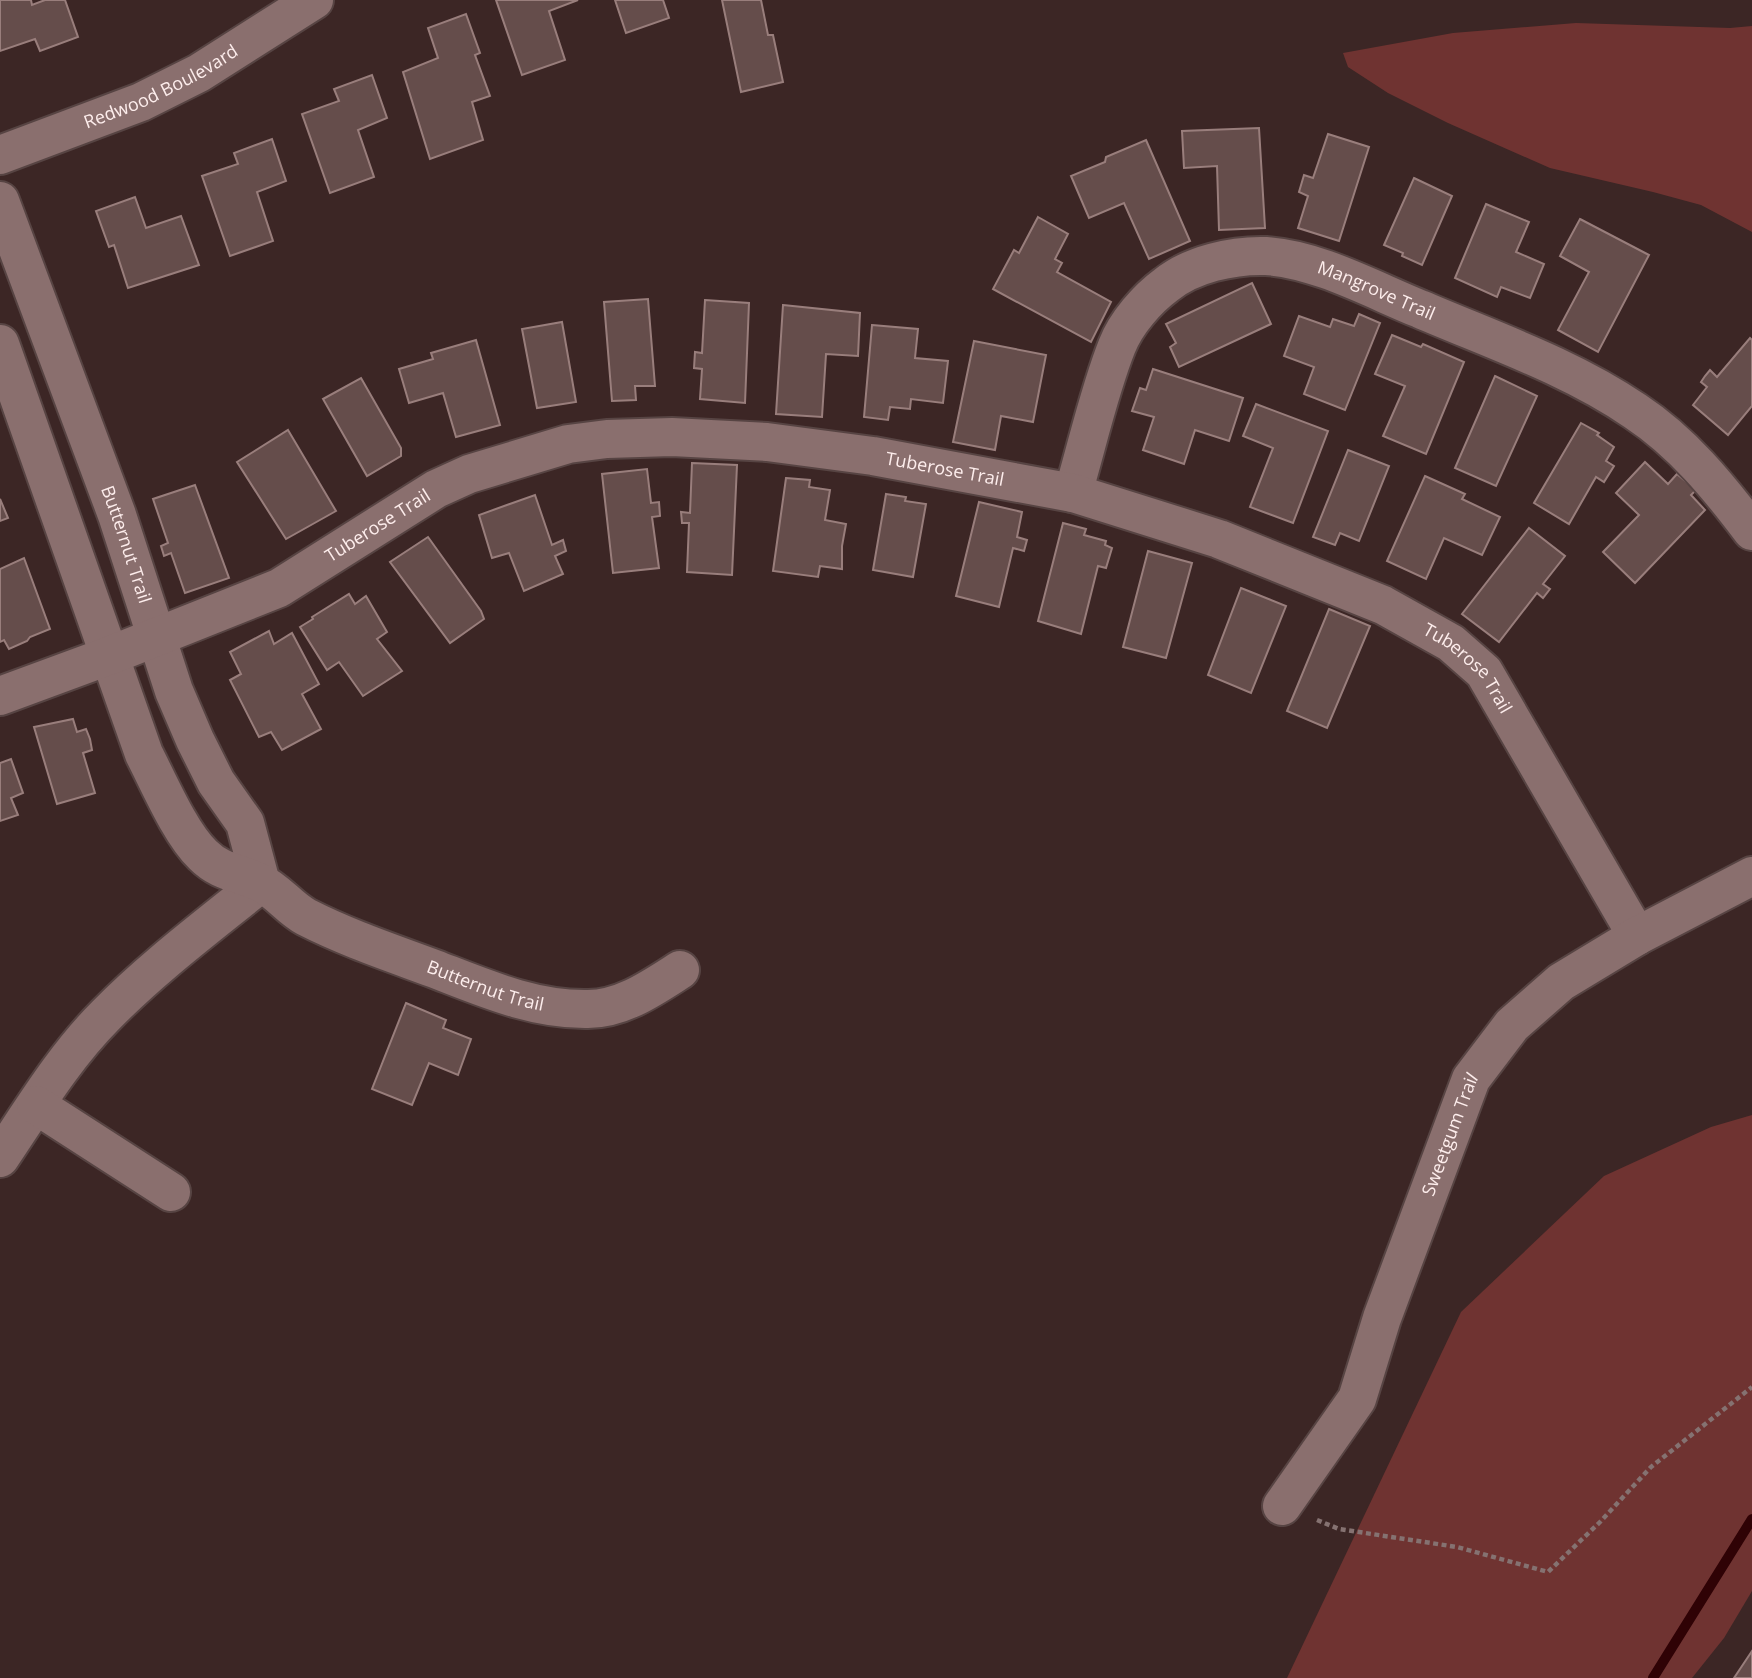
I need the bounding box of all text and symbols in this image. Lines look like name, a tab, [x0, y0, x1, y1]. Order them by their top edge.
street label: Redwood Boulevard	[80, 38, 242, 133]
street label: Mangrove Trail	[1315, 255, 1439, 325]
street label: Tuberose Trail	[884, 446, 1006, 491]
street label: Butternut Trail	[96, 482, 158, 606]
street label: Tuberose Trail	[320, 483, 434, 567]
street label: Tuberose Trail	[1419, 617, 1518, 717]
street label: Butternut Trail	[424, 954, 546, 1016]
street label: Sweetgum Trail	[1416, 1067, 1483, 1199]

